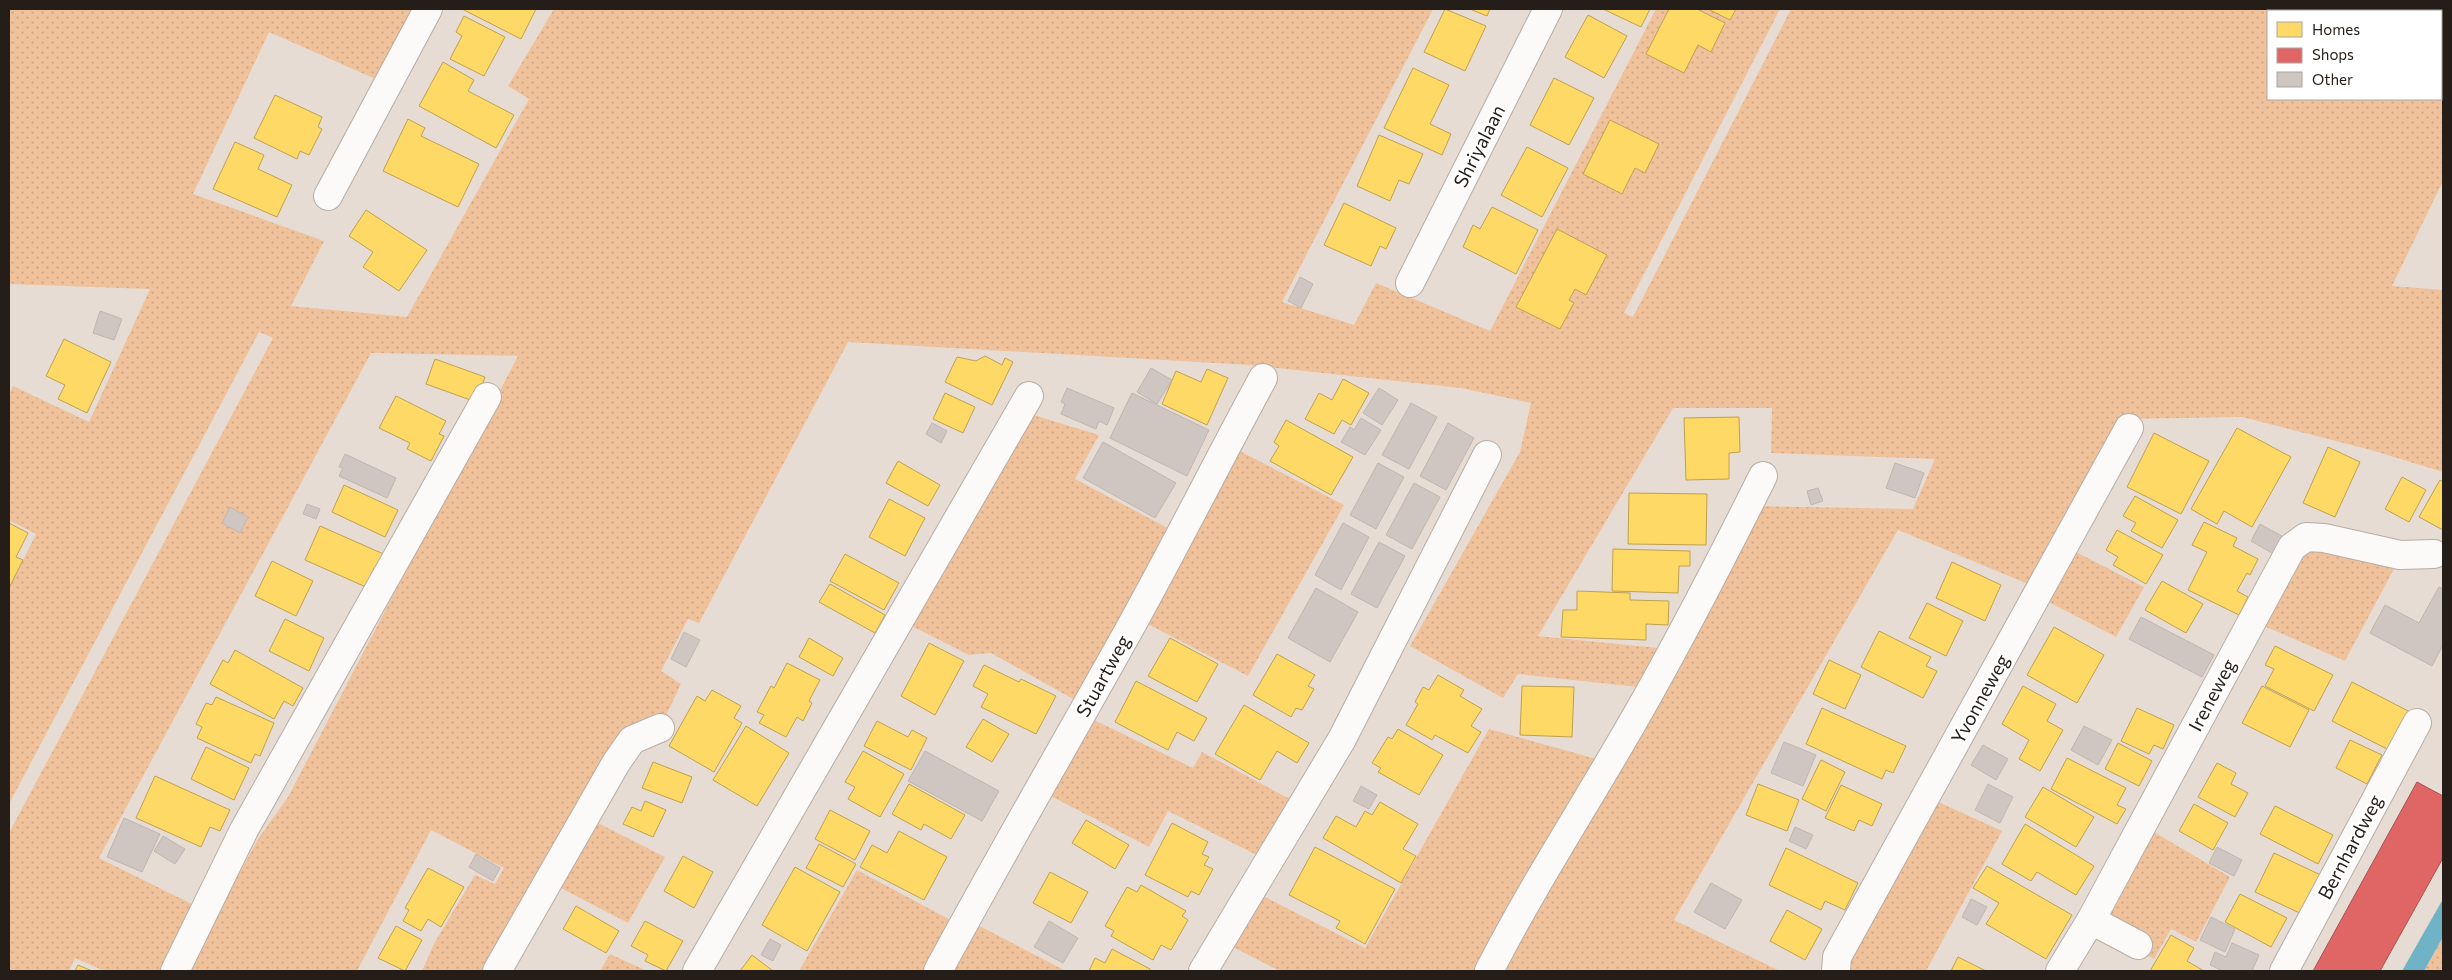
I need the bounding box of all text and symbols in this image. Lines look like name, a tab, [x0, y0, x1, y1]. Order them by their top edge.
legend	[2267, 10, 2442, 100]
text: Homes	[2312, 20, 2360, 38]
text: Shops	[2312, 45, 2354, 63]
text: Other	[2312, 70, 2353, 88]
street label: Shriyalaan	[1448, 101, 1509, 191]
street label: Stuartweg	[1071, 631, 1134, 721]
street label: Yvonneweg	[1946, 650, 2014, 748]
street label: Ireneweg	[2183, 655, 2240, 735]
street label: Bernhardweg	[2312, 791, 2387, 903]

